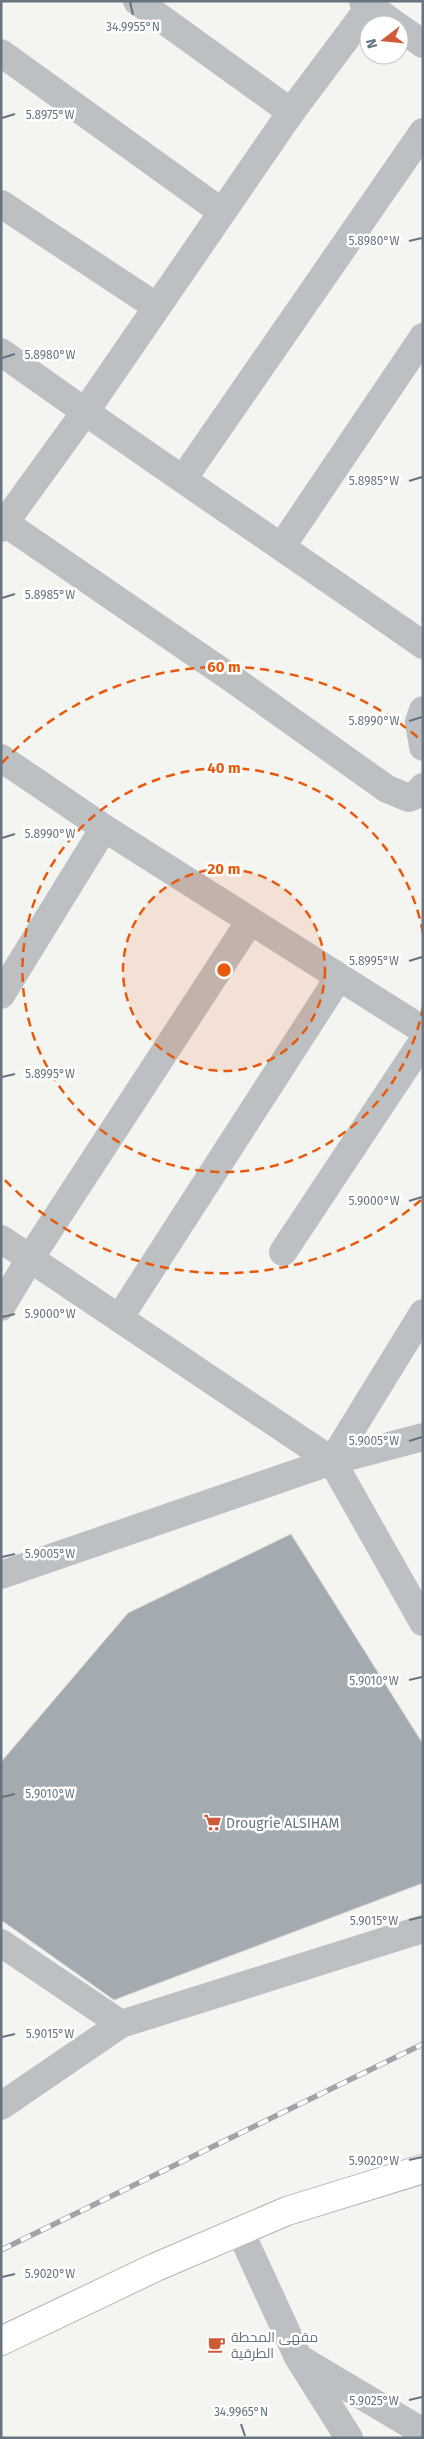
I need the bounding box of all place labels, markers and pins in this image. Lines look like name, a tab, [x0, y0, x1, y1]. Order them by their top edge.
centre of rings	[215, 961, 233, 979]
supermarket icon: Drougrie ALSIHAM	[202, 1813, 222, 1833]
place label: Drougrie ALSIHAM	[226, 1815, 339, 1832]
place label: مقهى المحطة الطرقية	[231, 2329, 318, 2362]
cafe icon: مقهى المحطة الطرقية	[207, 2335, 227, 2355]

